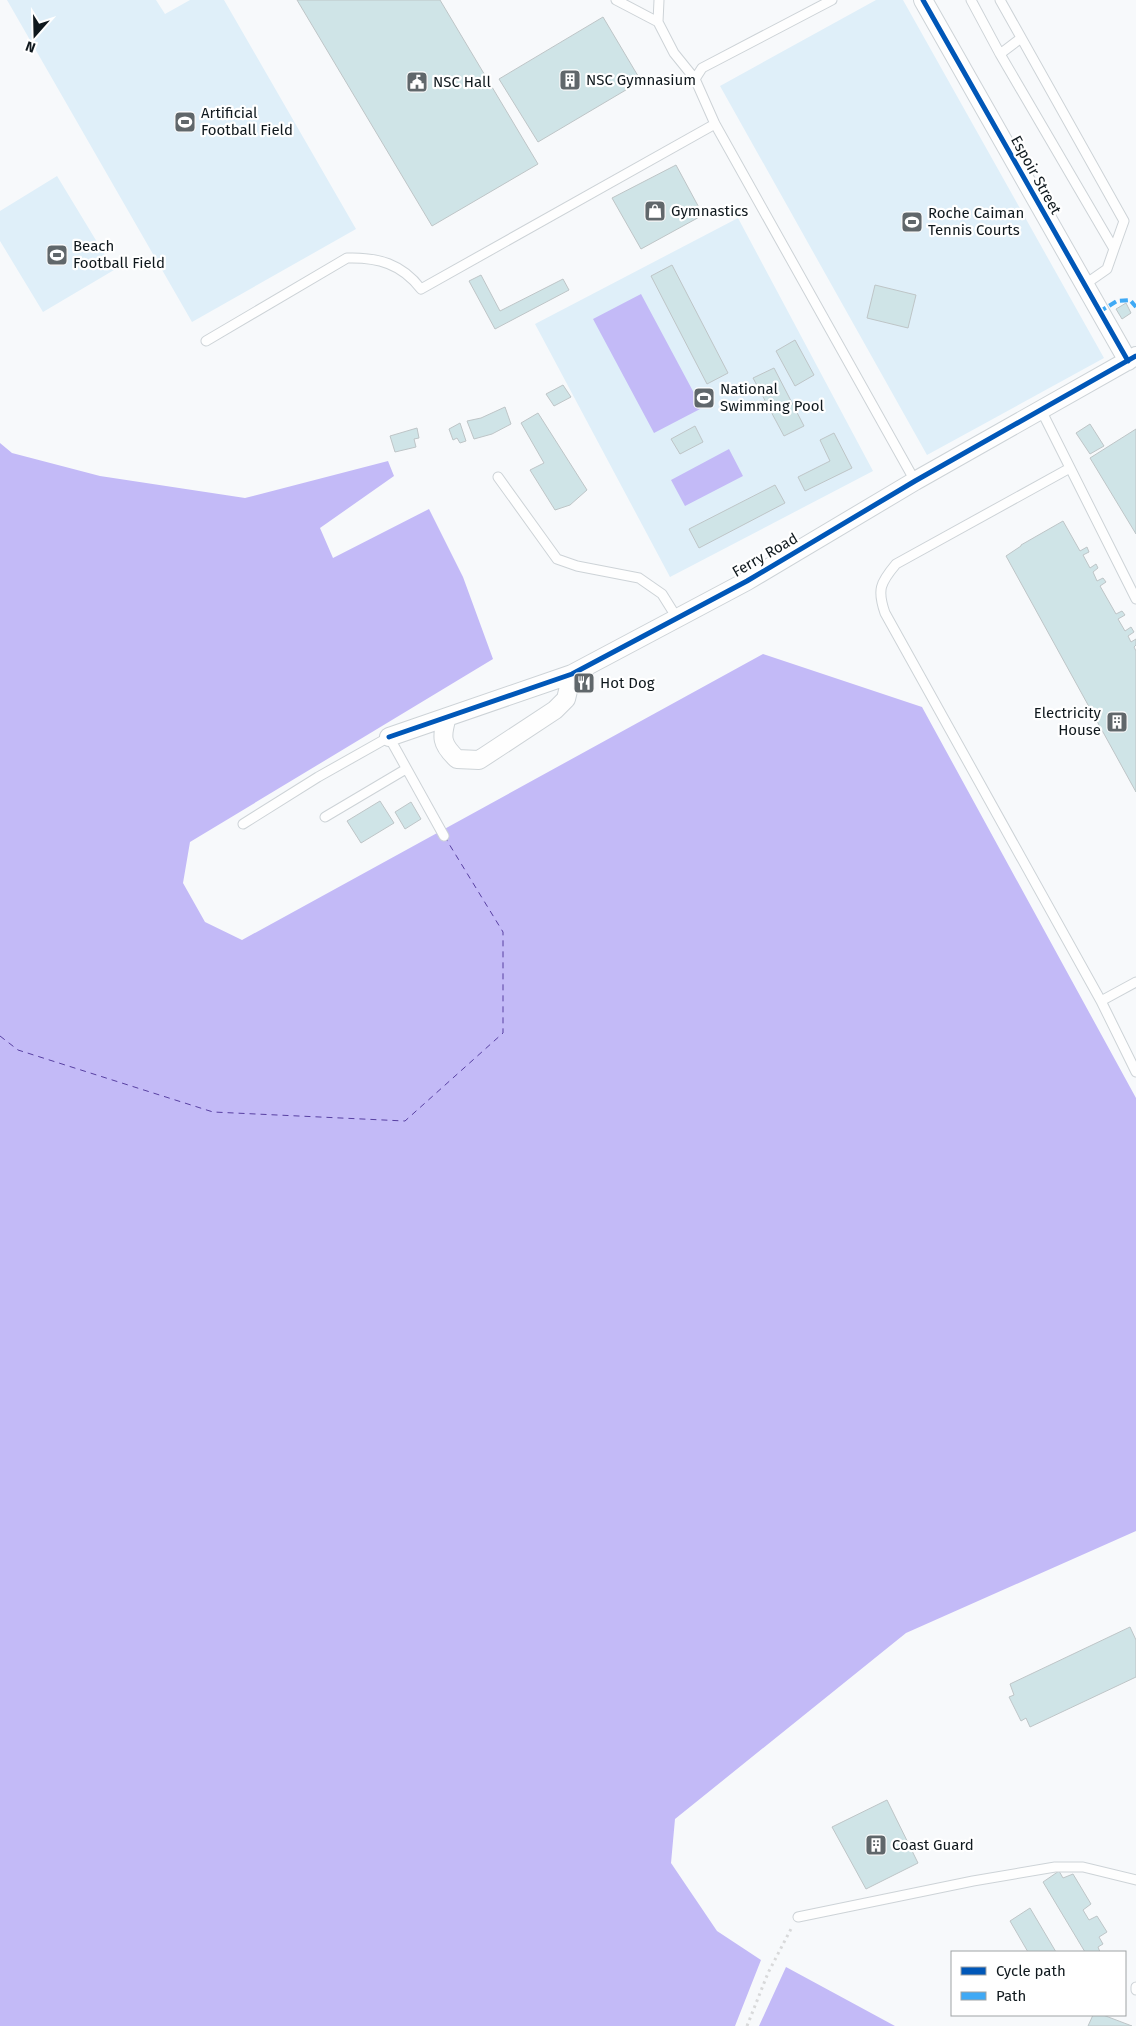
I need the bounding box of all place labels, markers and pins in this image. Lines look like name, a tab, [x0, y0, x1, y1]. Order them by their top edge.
building icon: NSC Gymnasium	[558, 68, 582, 92]
public building icon: NSC Hall	[405, 70, 429, 94]
place label: NSC Gymnasium	[586, 71, 696, 89]
place label: NSC Hall	[433, 73, 491, 91]
place label: Artificial Football Field	[201, 104, 293, 139]
sports icon: Artificial Football Field	[173, 110, 197, 134]
shop icon: Gymnastics	[643, 199, 667, 223]
place label: Gymnastics	[671, 202, 748, 220]
place label: Roche Caiman Tennis Courts	[928, 204, 1024, 239]
sports icon: Roche Caiman Tennis Courts	[900, 210, 924, 234]
place label: Beach Football Field	[73, 237, 165, 272]
sports icon: Beach Football Field	[45, 243, 69, 267]
place label: National Swimming Pool	[720, 380, 824, 415]
sports icon: National Swimming Pool	[692, 386, 716, 410]
restaurant icon: Hot Dog	[572, 671, 596, 695]
place label: Hot Dog	[600, 674, 655, 692]
place label: Electricity House	[1034, 704, 1102, 739]
building icon: Electricity House	[1105, 710, 1129, 734]
building icon: Coast Guard	[864, 1833, 888, 1857]
place label: Coast Guard	[892, 1836, 974, 1854]

